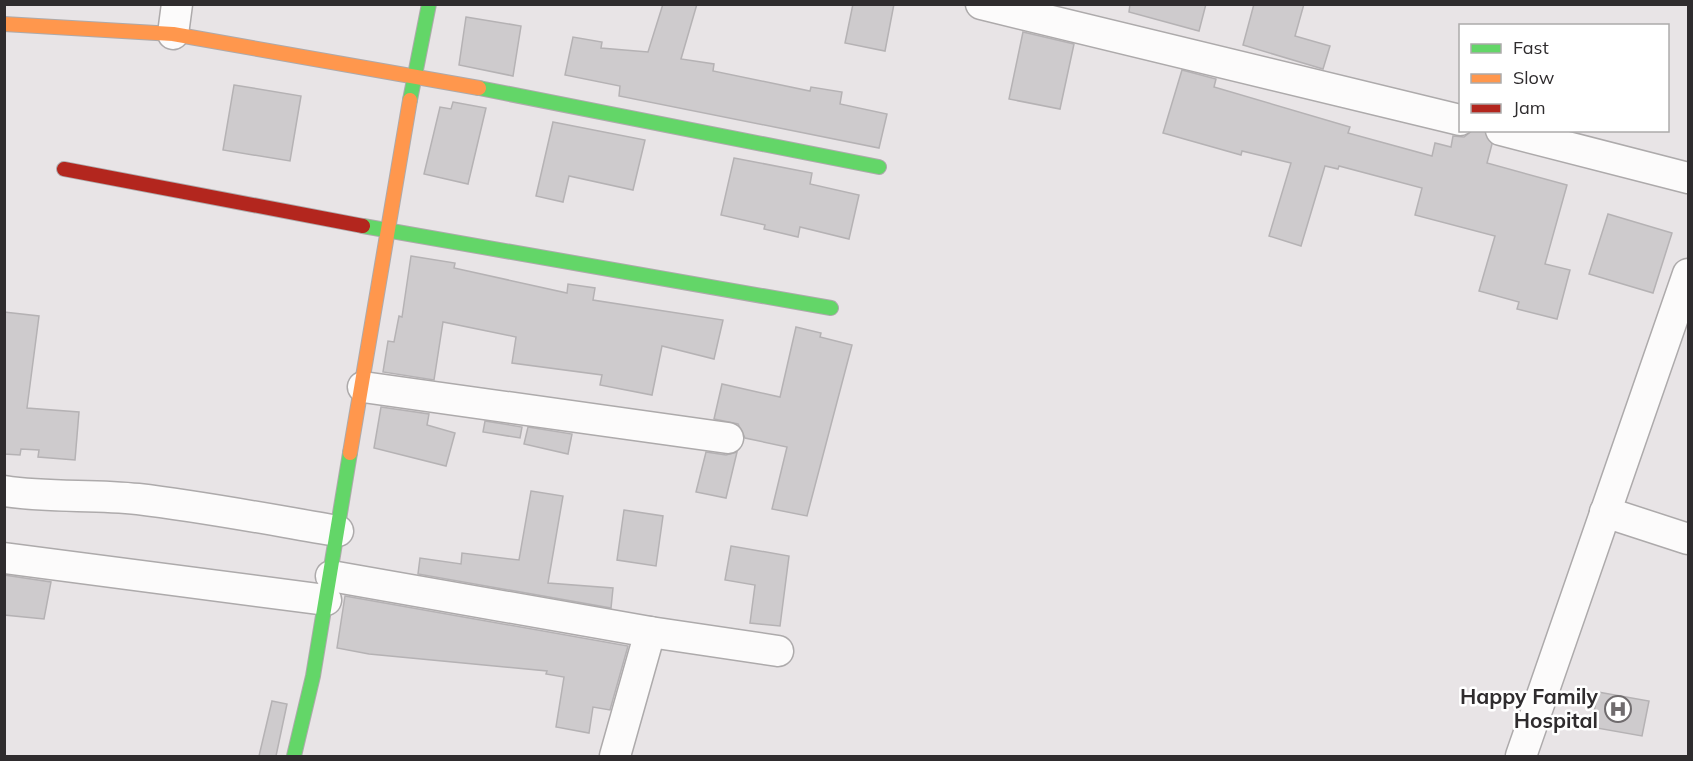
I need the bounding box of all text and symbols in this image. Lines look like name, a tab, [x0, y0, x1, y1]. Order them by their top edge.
legend	[1459, 24, 1669, 132]
text: Fast	[1513, 36, 1549, 59]
text: Slow	[1513, 66, 1555, 89]
text: Jam	[1513, 96, 1546, 119]
place label: Happy Family Hospital	[1460, 683, 1599, 733]
hospital icon: Happy Family Hospital	[1603, 694, 1633, 724]

